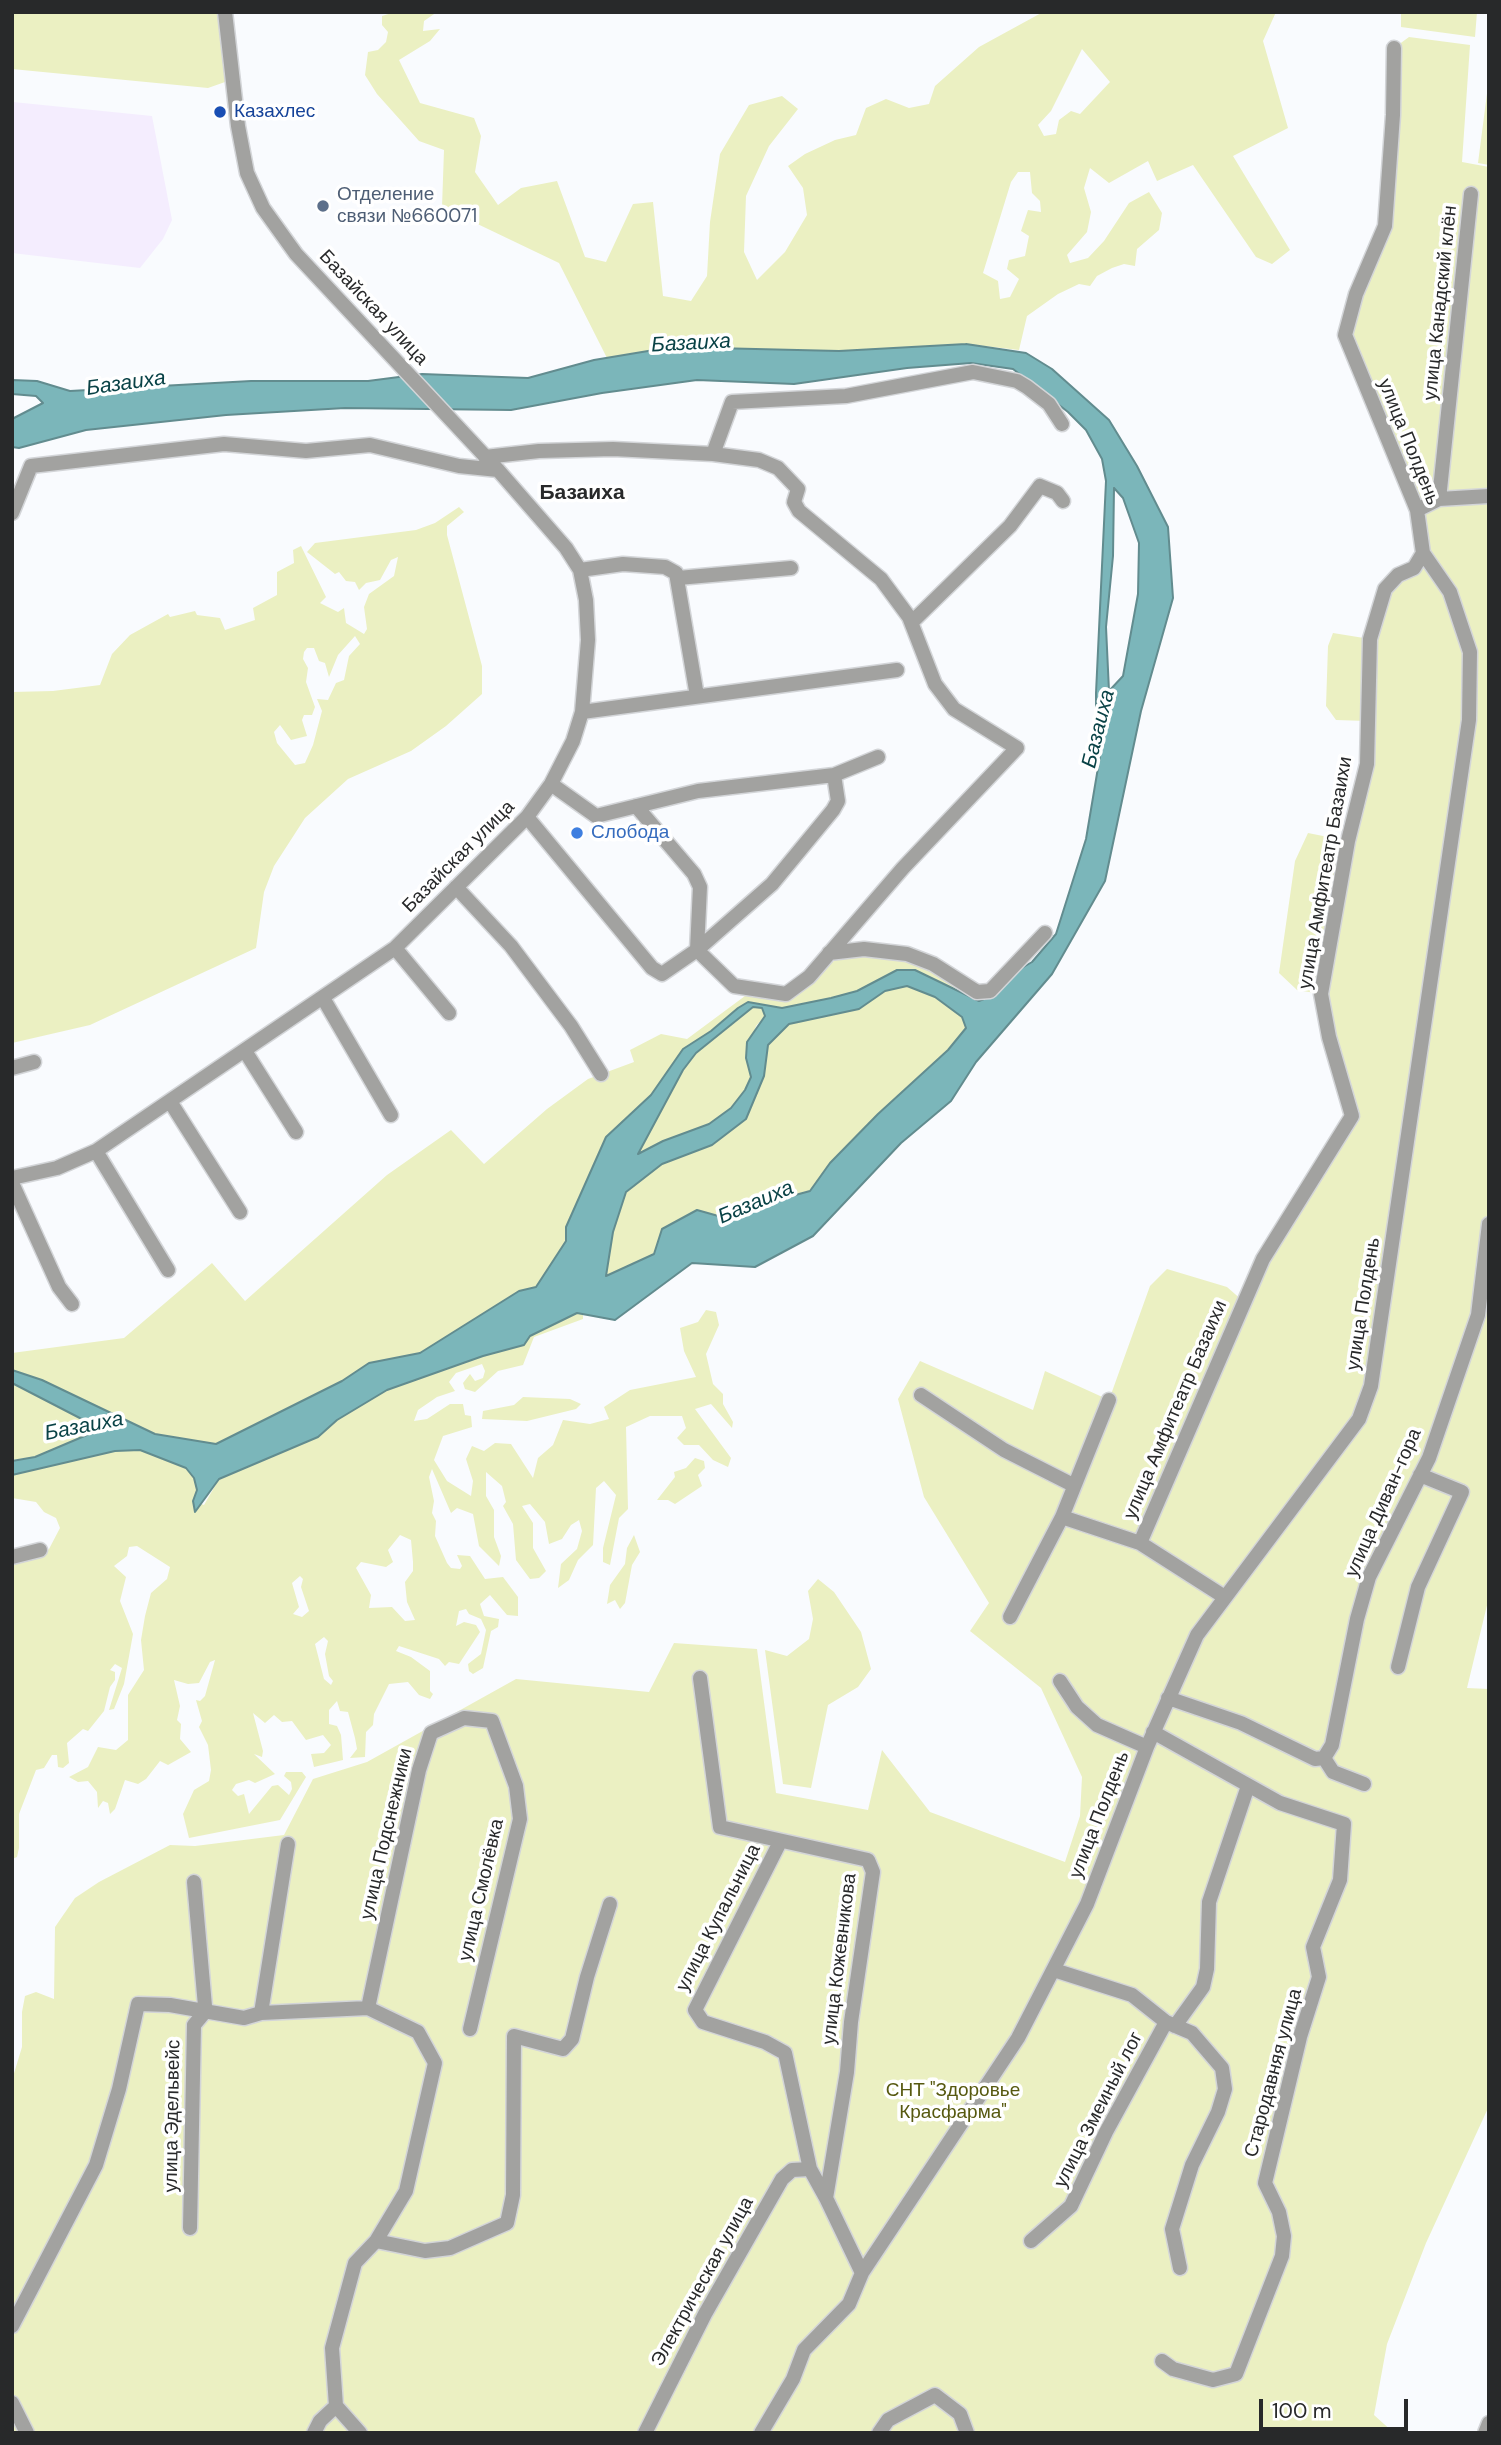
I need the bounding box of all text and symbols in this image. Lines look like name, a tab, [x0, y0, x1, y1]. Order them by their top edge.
place label: Казахлес	[234, 101, 315, 123]
marker: Казахлес	[212, 104, 228, 120]
place label: Отделение связи №660071	[337, 184, 477, 228]
marker: Отделение связи №660071	[315, 198, 331, 214]
street label: улица Канадский клён	[1419, 204, 1463, 402]
street label: Базайская улица	[314, 246, 432, 370]
water label: Базаиха	[651, 329, 731, 359]
water label: Базаиха	[85, 366, 167, 402]
street label: улица Полдень	[1372, 376, 1444, 508]
district label: Базаиха	[539, 480, 625, 506]
water label: Базаиха	[1077, 687, 1121, 771]
street label: улица Амфитеатр Базаихи	[1294, 755, 1358, 991]
street label: Базайская улица	[398, 796, 520, 918]
place label: Слобода	[591, 822, 669, 844]
marker: Слобода	[569, 825, 585, 841]
water label: Базаиха	[714, 1176, 798, 1230]
street label: улица Полдень	[1342, 1236, 1386, 1372]
street label: улица Амфитеатр Базаихи	[1119, 1297, 1233, 1523]
water label: Базаиха	[42, 1407, 126, 1447]
street label: улица Диван-гора	[1341, 1425, 1427, 1581]
street label: улица Подснежники	[356, 1746, 418, 1922]
street label: улица Полдень	[1065, 1748, 1135, 1882]
street label: улица Смолёвка	[455, 1817, 509, 1963]
street label: улица Купальница	[672, 1841, 766, 1995]
street label: улица Кожевникова	[818, 1872, 862, 2046]
street label: Стародавняя улица	[1241, 1986, 1307, 2160]
street label: улица Змеиный лог	[1050, 2028, 1148, 2192]
street label: улица Эдельвейс	[160, 2039, 186, 2193]
park label: СНТ "Здоровье Красфарма"	[886, 2080, 1020, 2124]
street label: Электрическая улица	[647, 2193, 759, 2371]
scale bar	[1263, 2386, 1412, 2430]
text: 100 m	[1272, 2397, 1332, 2425]

